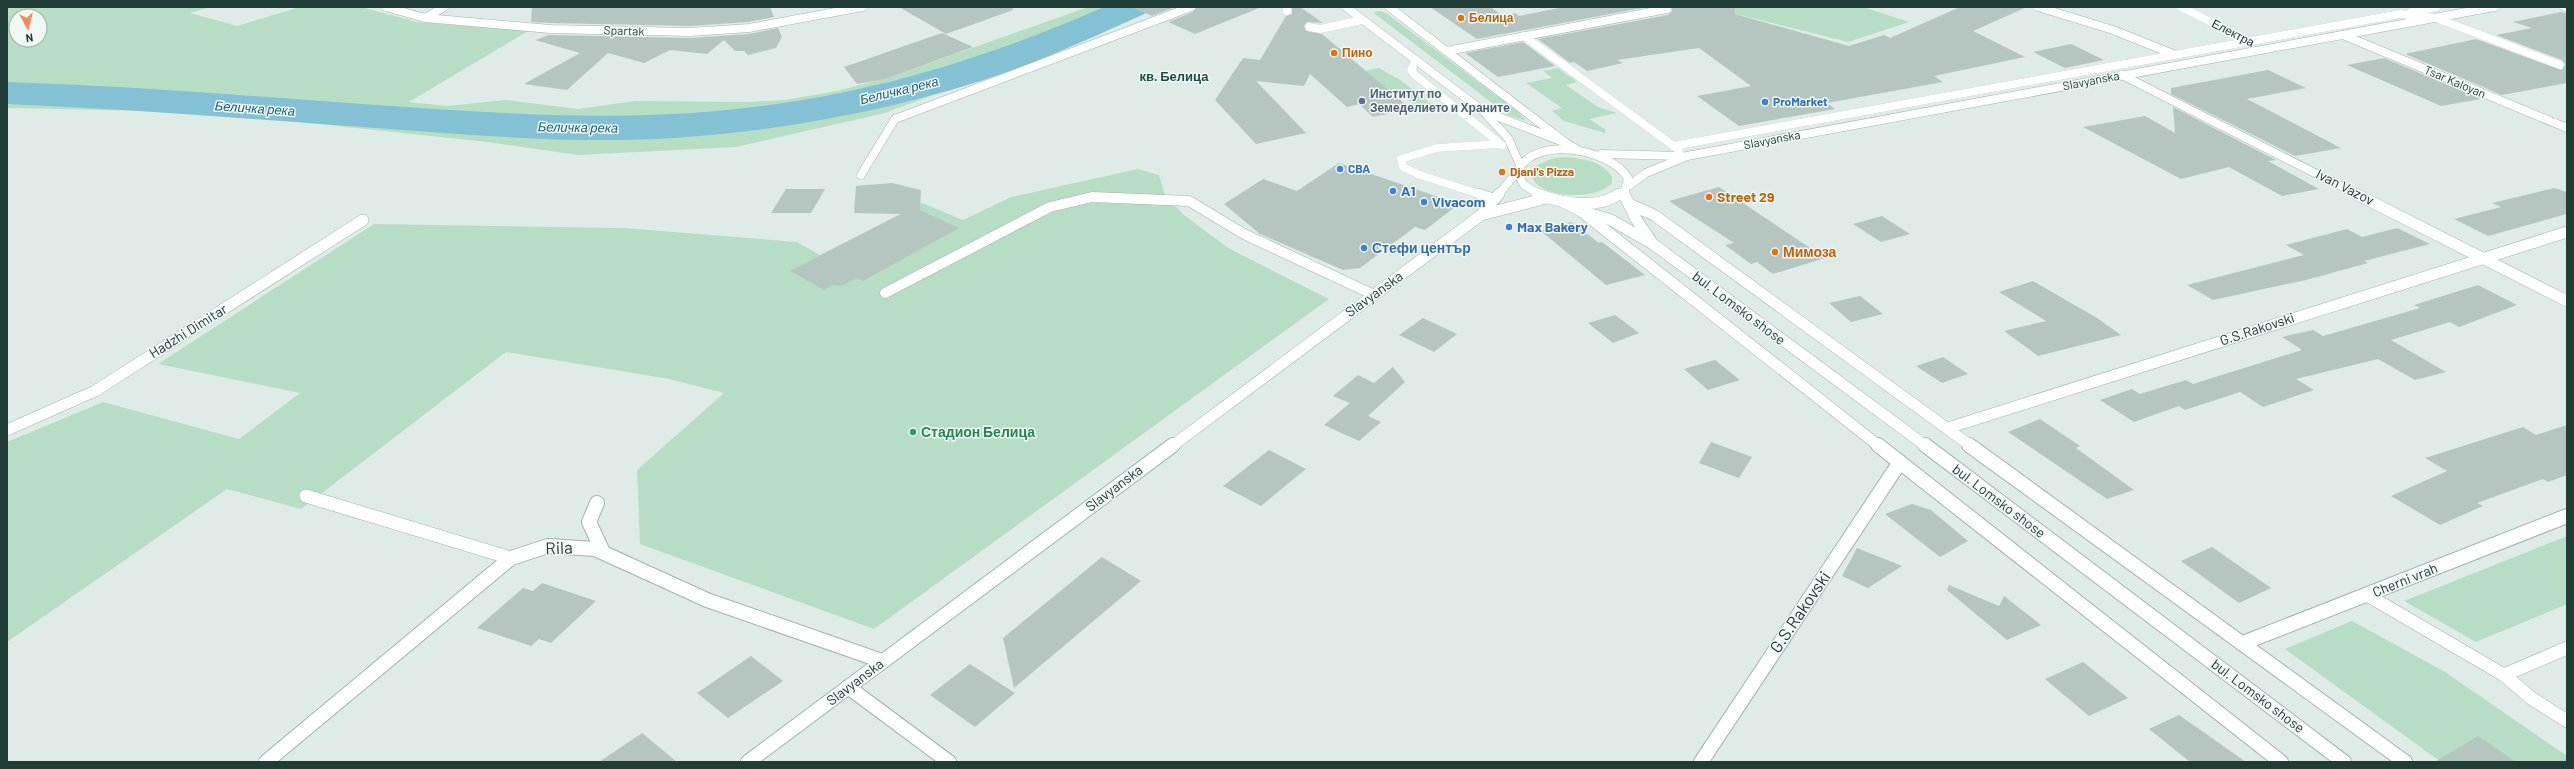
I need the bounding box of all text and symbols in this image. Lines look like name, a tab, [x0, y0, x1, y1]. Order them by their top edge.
north arrow	[8, 8, 48, 48]
place label: Белица	[1469, 10, 1514, 25]
marker: Белица	[1456, 13, 1466, 23]
street label: Електра	[2209, 15, 2257, 50]
street label: Spartak	[603, 22, 645, 38]
text: N	[25, 31, 34, 45]
place label: Пино	[1342, 45, 1373, 59]
marker: Пино	[1329, 48, 1339, 58]
street label: Tsar Kaloyan	[2423, 62, 2488, 100]
district label: кв. Белица	[1140, 68, 1209, 84]
street label: Slavyanska	[2061, 68, 2120, 92]
water label: Беличка река	[858, 73, 940, 107]
place label: Институт по Земеделието и Храните	[1370, 86, 1510, 115]
place label: ProMarket	[1773, 94, 1828, 108]
marker: Институт по Земеделието и Храните	[1357, 96, 1367, 106]
water label: Беличка река	[214, 97, 296, 119]
marker: ProMarket	[1760, 97, 1770, 107]
water label: Беличка река	[538, 118, 618, 136]
street label: Slavyanska	[1742, 127, 1801, 151]
place label: CBA	[1348, 161, 1370, 175]
marker: CBA	[1335, 164, 1345, 174]
place label: Djani's Pizza	[1510, 164, 1574, 178]
street label: Ivan Vazov	[2313, 165, 2377, 208]
marker: Djani's Pizza	[1497, 167, 1507, 177]
place label: A1	[1401, 182, 1415, 199]
marker: A1	[1388, 186, 1398, 196]
place label: Street 29	[1717, 188, 1774, 205]
marker: Street 29	[1704, 192, 1714, 202]
place label: Vivacom	[1432, 193, 1486, 210]
marker: Vivacom	[1419, 197, 1429, 207]
place label: Max Bakery	[1517, 218, 1588, 235]
marker: Max Bakery	[1504, 222, 1514, 232]
place label: Стефи център	[1372, 239, 1471, 256]
marker: Стефи център	[1359, 243, 1369, 253]
place label: Мимоза	[1783, 243, 1837, 260]
marker: Мимоза	[1770, 247, 1780, 257]
street label: Slavyanska	[1342, 267, 1406, 320]
street label: bul. Lomsko shose	[1689, 267, 1789, 348]
street label: Hadzhi Dimitar	[146, 300, 230, 361]
street label: G.S.Rakovski	[2217, 308, 2296, 349]
place label: Стадион Белица	[921, 423, 1035, 440]
marker: Стадион Белица	[908, 427, 918, 437]
street label: bul. Lomsko shose	[1949, 460, 2049, 541]
street label: Slavyanska	[1082, 461, 1146, 515]
street label: Rila	[545, 537, 573, 557]
street label: Cherni vrah	[2370, 559, 2440, 600]
street label: G.S.Rakovski	[1765, 567, 1834, 656]
street label: Slavyanska	[823, 655, 887, 709]
street label: bul. Lomsko shose	[2208, 655, 2308, 736]

